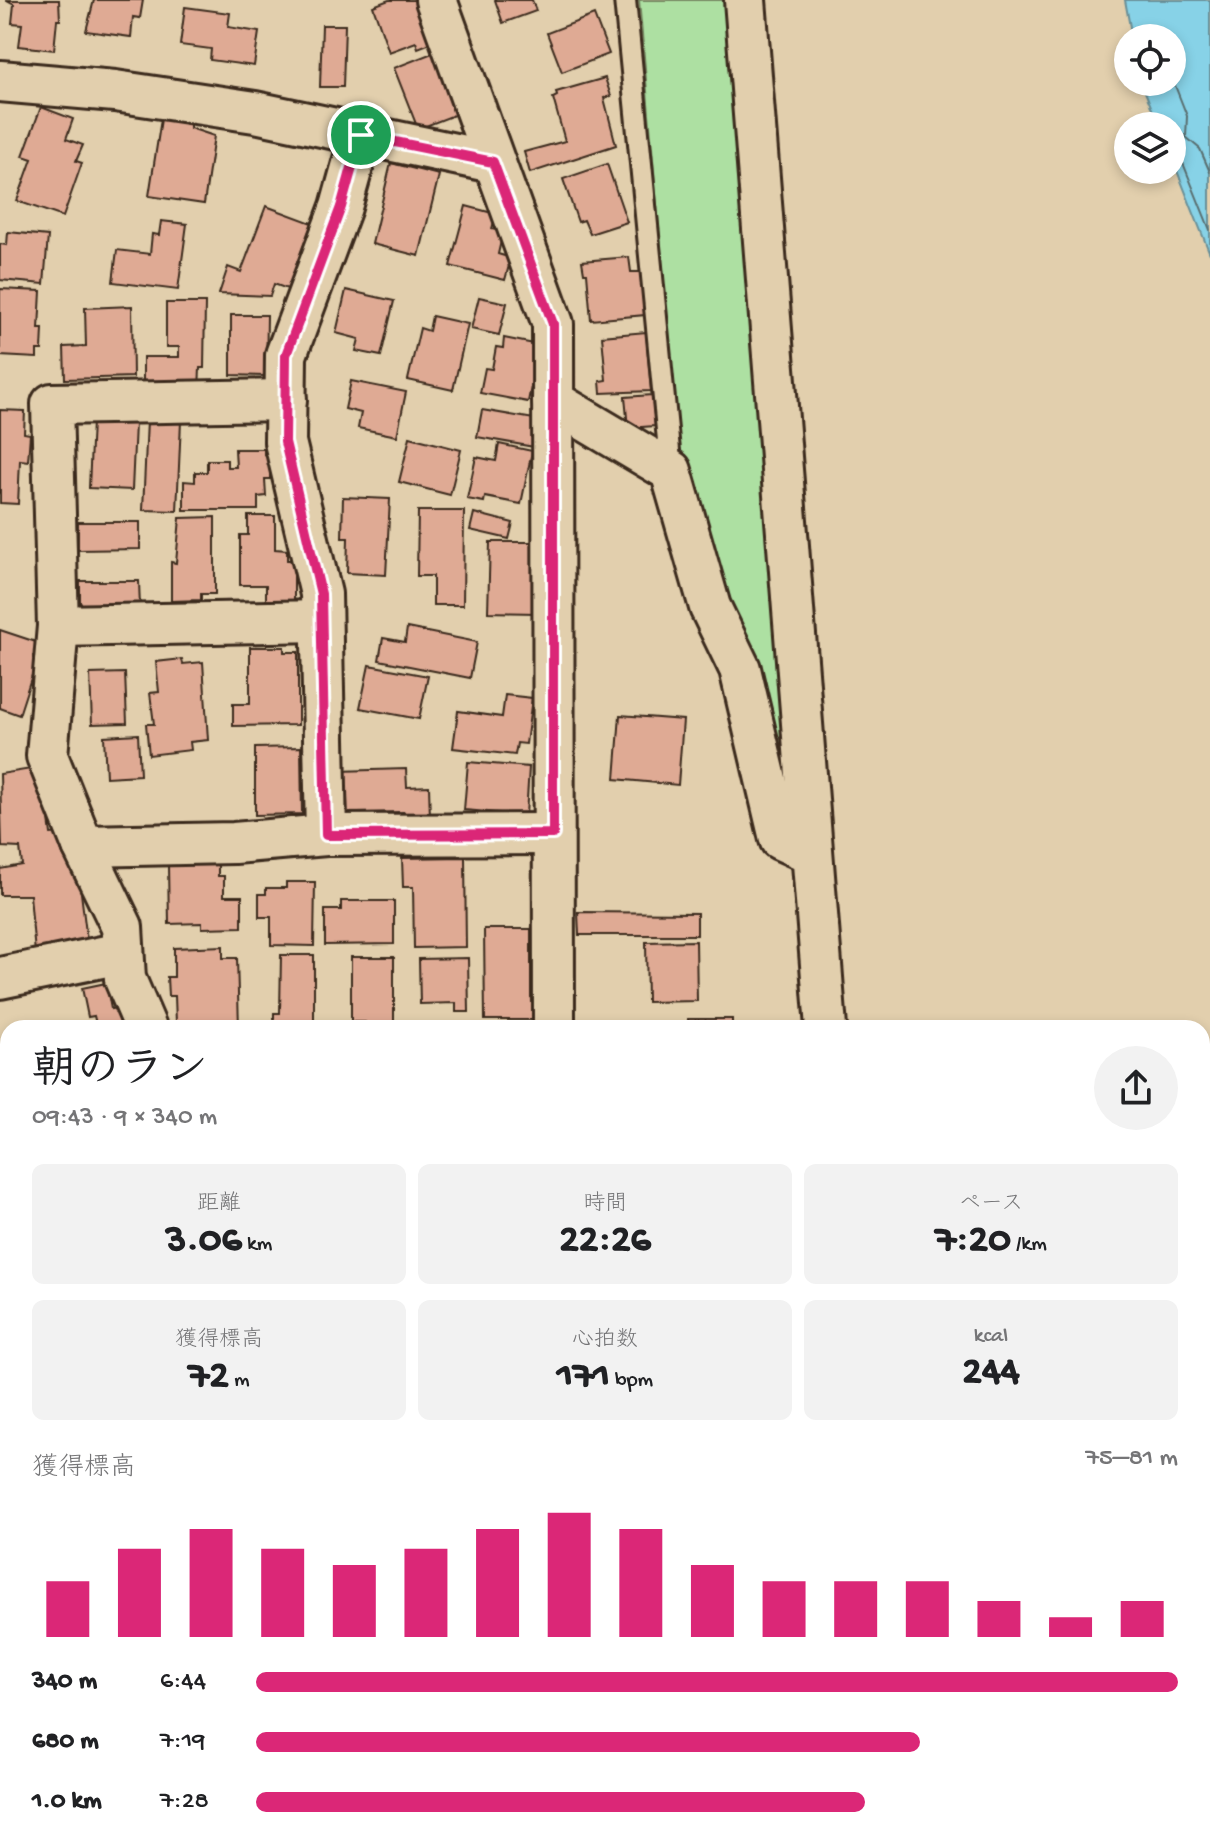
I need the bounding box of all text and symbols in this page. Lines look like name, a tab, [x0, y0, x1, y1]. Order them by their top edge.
map controls	[1114, 24, 1186, 184]
button: locate	[1114, 24, 1186, 96]
pin	[327, 101, 395, 169]
button: layers	[1114, 112, 1186, 184]
icon: arrive	[339, 113, 383, 157]
button: share	[1094, 1046, 1178, 1130]
text: 朝のラン	[32, 1047, 208, 1099]
text: 09:43 · 9 × 340 m	[32, 1103, 217, 1134]
text: 距離	[197, 1192, 241, 1218]
text: 時間	[583, 1192, 627, 1218]
text: ペース	[959, 1192, 1023, 1218]
text: 3.06	[166, 1218, 242, 1265]
text: 22:26	[559, 1218, 651, 1265]
text: 7:20	[935, 1218, 1011, 1265]
text: km	[242, 1232, 272, 1258]
text: /km	[1011, 1232, 1047, 1258]
text: kcal	[974, 1324, 1008, 1350]
text: 獲得標高	[175, 1328, 263, 1354]
text: 心拍数	[572, 1328, 638, 1354]
text: 244	[962, 1350, 1020, 1397]
text: 72	[188, 1354, 229, 1401]
text: 171	[557, 1354, 610, 1401]
text: m	[229, 1368, 250, 1394]
text: bpm	[610, 1368, 653, 1394]
text: 75–81 m	[1086, 1444, 1178, 1475]
text: 獲得標高	[32, 1454, 136, 1485]
text: 340 m	[32, 1667, 97, 1698]
text: 6:44	[160, 1667, 206, 1698]
text: 680 m	[32, 1727, 99, 1758]
text: 7:19	[160, 1727, 205, 1758]
text: 1.0 km	[32, 1787, 102, 1818]
text: 7:28	[160, 1787, 209, 1818]

